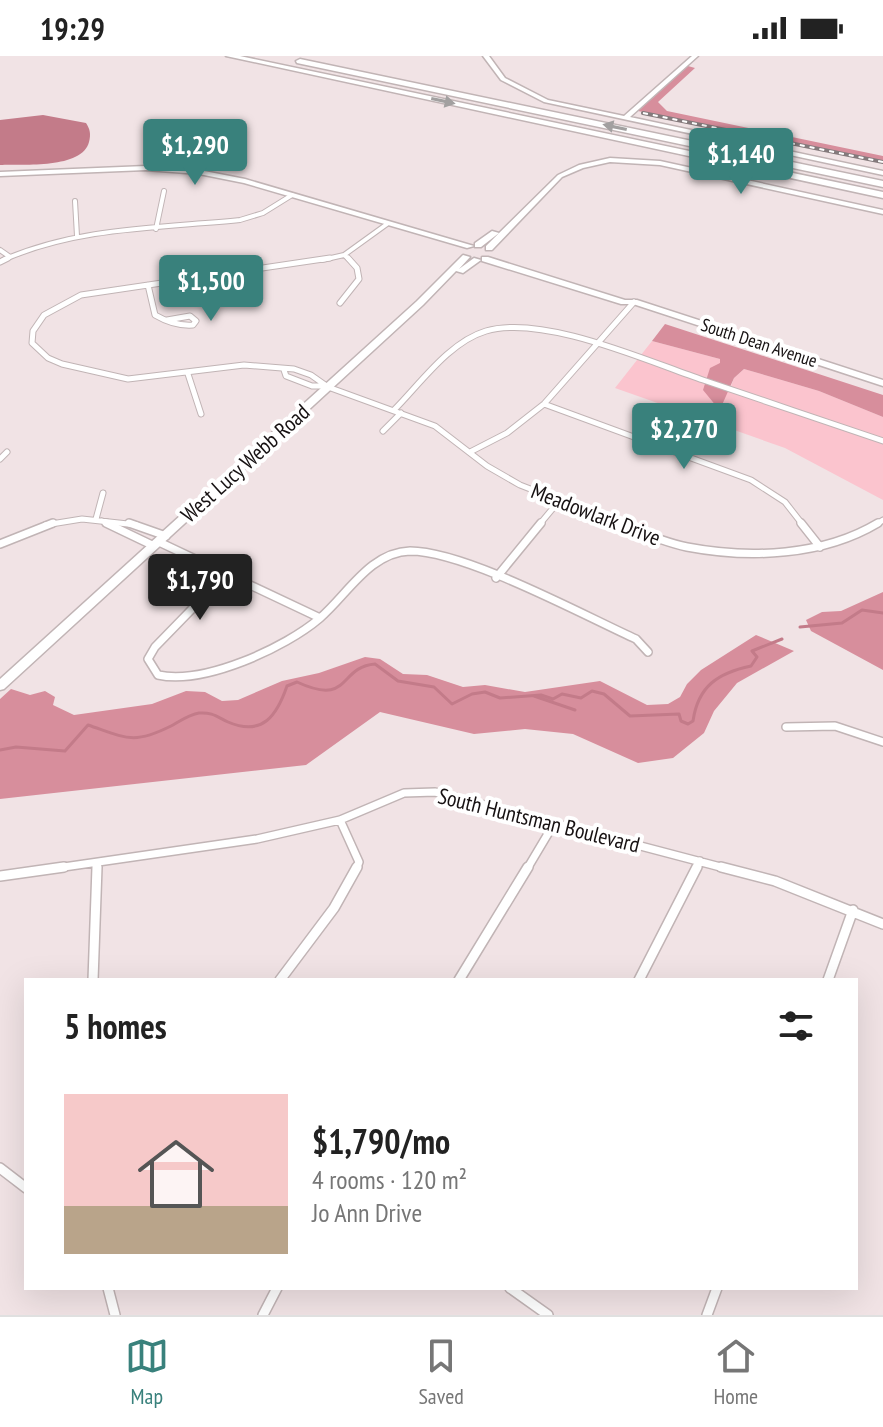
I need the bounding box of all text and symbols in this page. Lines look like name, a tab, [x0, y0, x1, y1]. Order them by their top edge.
text: 19:29	[40, 9, 105, 48]
one-way arrow	[431, 96, 456, 108]
pin: $1,290	[130, 119, 260, 187]
one-way arrow	[602, 121, 627, 133]
text: $1,290	[161, 128, 229, 161]
pin: $1,140	[676, 128, 806, 196]
text: $1,140	[707, 137, 775, 170]
pin: $1,500	[146, 255, 276, 323]
text: $1,500	[177, 264, 245, 297]
street label: South Dean Avenue	[698, 313, 820, 372]
street label: West Lucy Webb Road	[175, 398, 315, 528]
pin: $2,270	[619, 403, 749, 471]
text: $2,270	[650, 412, 718, 445]
street label: Meadowlark Drive	[527, 477, 665, 551]
pin: $1,790	[135, 554, 265, 622]
text: $1,790	[166, 563, 234, 596]
street label: South Huntsman Boulevard	[435, 781, 643, 859]
text: 5 homes	[64, 1004, 167, 1048]
icon: filters	[774, 1004, 818, 1048]
text: $1,790/mo	[312, 1119, 450, 1163]
icon: home	[128, 1126, 224, 1222]
text: 4 rooms · 120 m²	[312, 1163, 467, 1196]
text: Jo Ann Drive	[312, 1196, 422, 1229]
tab: Map	[125, 1334, 169, 1410]
tab: Saved	[418, 1334, 464, 1410]
tab: Home	[713, 1334, 758, 1410]

